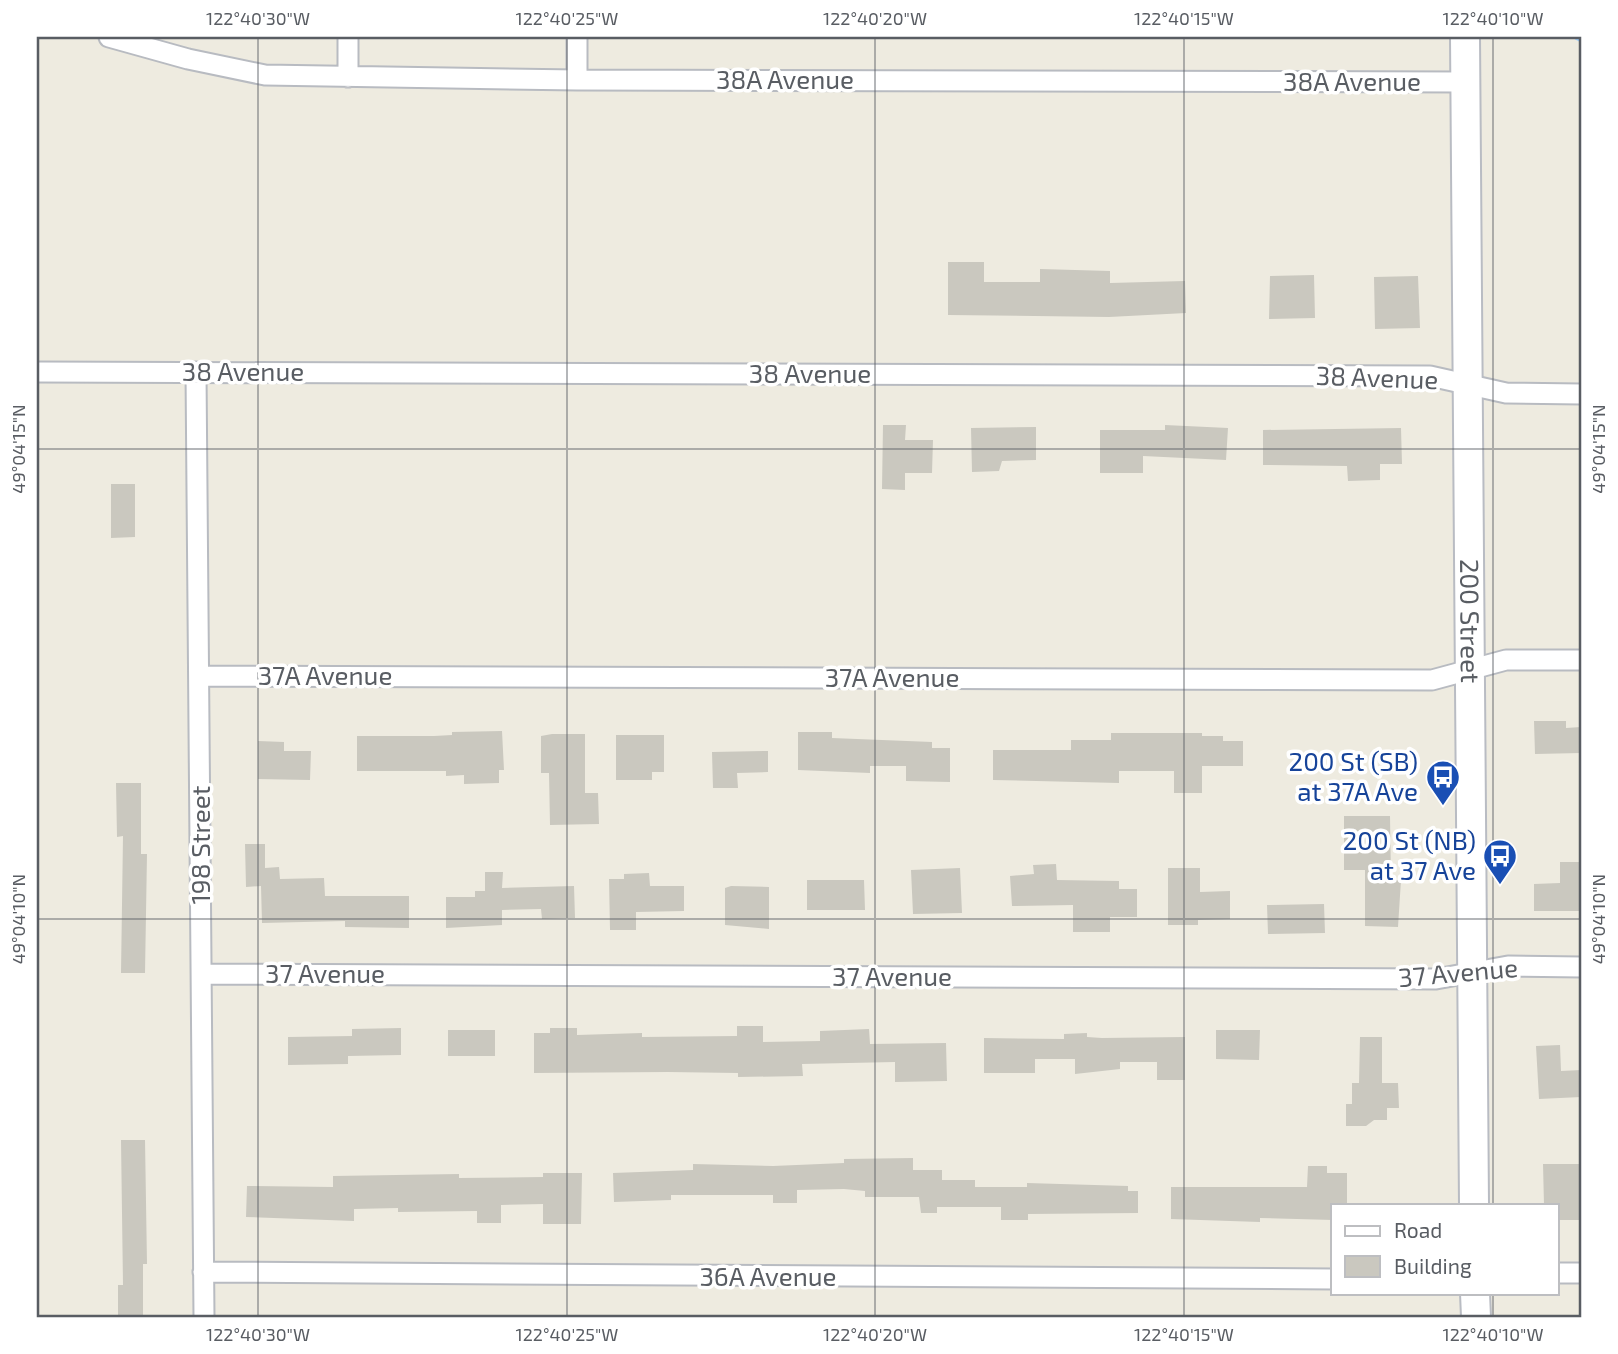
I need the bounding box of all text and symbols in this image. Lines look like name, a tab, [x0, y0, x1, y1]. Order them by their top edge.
text: 122°40'30"W	[206, 7, 310, 29]
text: 122°40'25"W	[516, 7, 618, 29]
text: 122°40'20"W	[823, 7, 927, 29]
text: 122°40'15"W	[1134, 7, 1234, 29]
text: 122°40'10"W	[1442, 7, 1544, 29]
street label: 38A Avenue	[716, 63, 854, 94]
street label: 38A Avenue	[1283, 65, 1421, 96]
street label: 38 Avenue	[182, 355, 304, 386]
street label: 38 Avenue	[749, 357, 871, 388]
street label: 38 Avenue	[1315, 359, 1439, 394]
text: 49°04'15"N	[7, 404, 29, 494]
text: 49°04'15"N	[1587, 404, 1609, 494]
street label: 200 Street	[1455, 559, 1487, 683]
street label: 37A Avenue	[258, 659, 392, 690]
street label: 37A Avenue	[825, 661, 959, 692]
place label: 200 St (SB) at 37A Ave	[1289, 745, 1418, 806]
bus stop icon: 200 St (SB) at 37A Ave	[1424, 758, 1462, 807]
street label: 198 Street	[184, 785, 215, 905]
place label: 200 St (NB) at 37 Ave	[1343, 824, 1476, 885]
bus stop icon: 200 St (NB) at 37 Ave	[1481, 837, 1519, 886]
text: 49°04'10"N	[7, 874, 29, 964]
text: 49°04'10"N	[1587, 874, 1609, 964]
street label: 37 Avenue	[1397, 951, 1519, 992]
street label: 37 Avenue	[265, 957, 385, 988]
street label: 37 Avenue	[832, 960, 952, 991]
legend	[1331, 1204, 1558, 1294]
text: Road	[1394, 1217, 1442, 1242]
text: Building	[1394, 1253, 1472, 1278]
street label: 36A Avenue	[699, 1260, 837, 1291]
text: 122°40'30"W	[206, 1323, 310, 1345]
text: 122°40'25"W	[516, 1323, 618, 1345]
text: 122°40'20"W	[823, 1323, 927, 1345]
text: 122°40'15"W	[1134, 1323, 1234, 1345]
text: 122°40'10"W	[1442, 1323, 1544, 1345]

